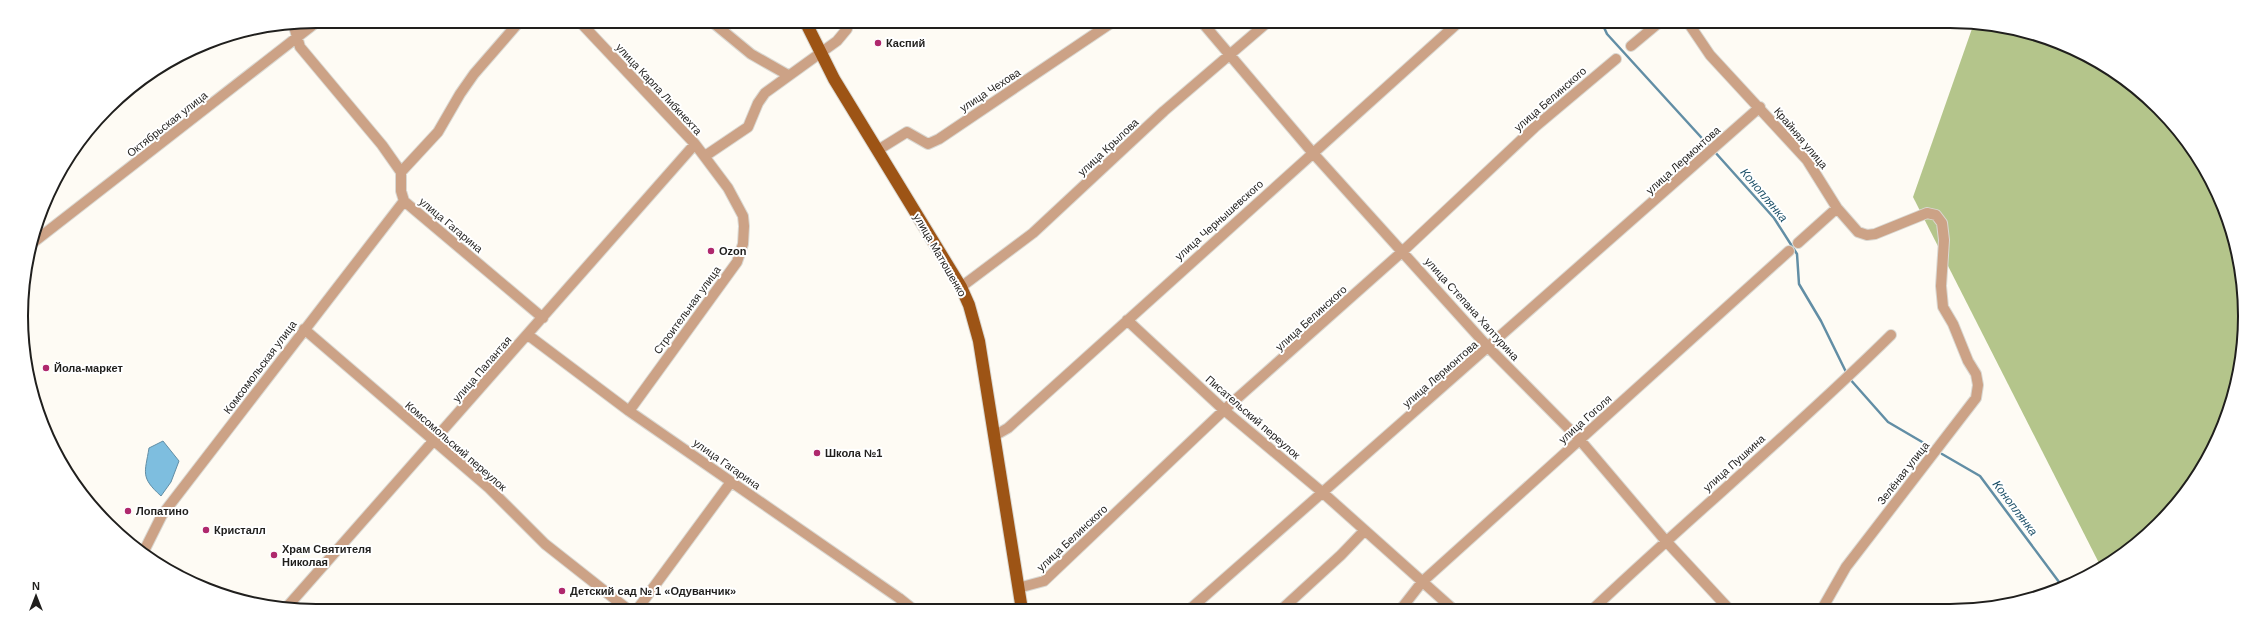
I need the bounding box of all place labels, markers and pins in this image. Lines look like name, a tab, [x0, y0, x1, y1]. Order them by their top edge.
place label: Каспий	[886, 37, 925, 49]
marker: Каспий	[873, 38, 883, 48]
place label: Ozon	[719, 245, 747, 257]
marker: Ozon	[706, 246, 716, 256]
place label: Йола-маркет	[54, 362, 123, 374]
marker: Йола-маркет	[41, 363, 51, 373]
place label: Школа №1	[825, 447, 882, 459]
marker: Школа №1	[812, 448, 822, 458]
place label: Лопатино	[136, 505, 189, 517]
marker: Лопатино	[123, 506, 133, 516]
place label: Кристалл	[214, 524, 266, 536]
marker: Кристалл	[201, 525, 211, 535]
place label: Храм Святителя Николая	[282, 543, 371, 568]
marker: Храм Святителя Николая	[269, 550, 279, 560]
place label: Детский сад № 1 «Одуванчик»	[570, 585, 736, 597]
marker: Детский сад № 1 «Одуванчик»	[557, 586, 567, 596]

